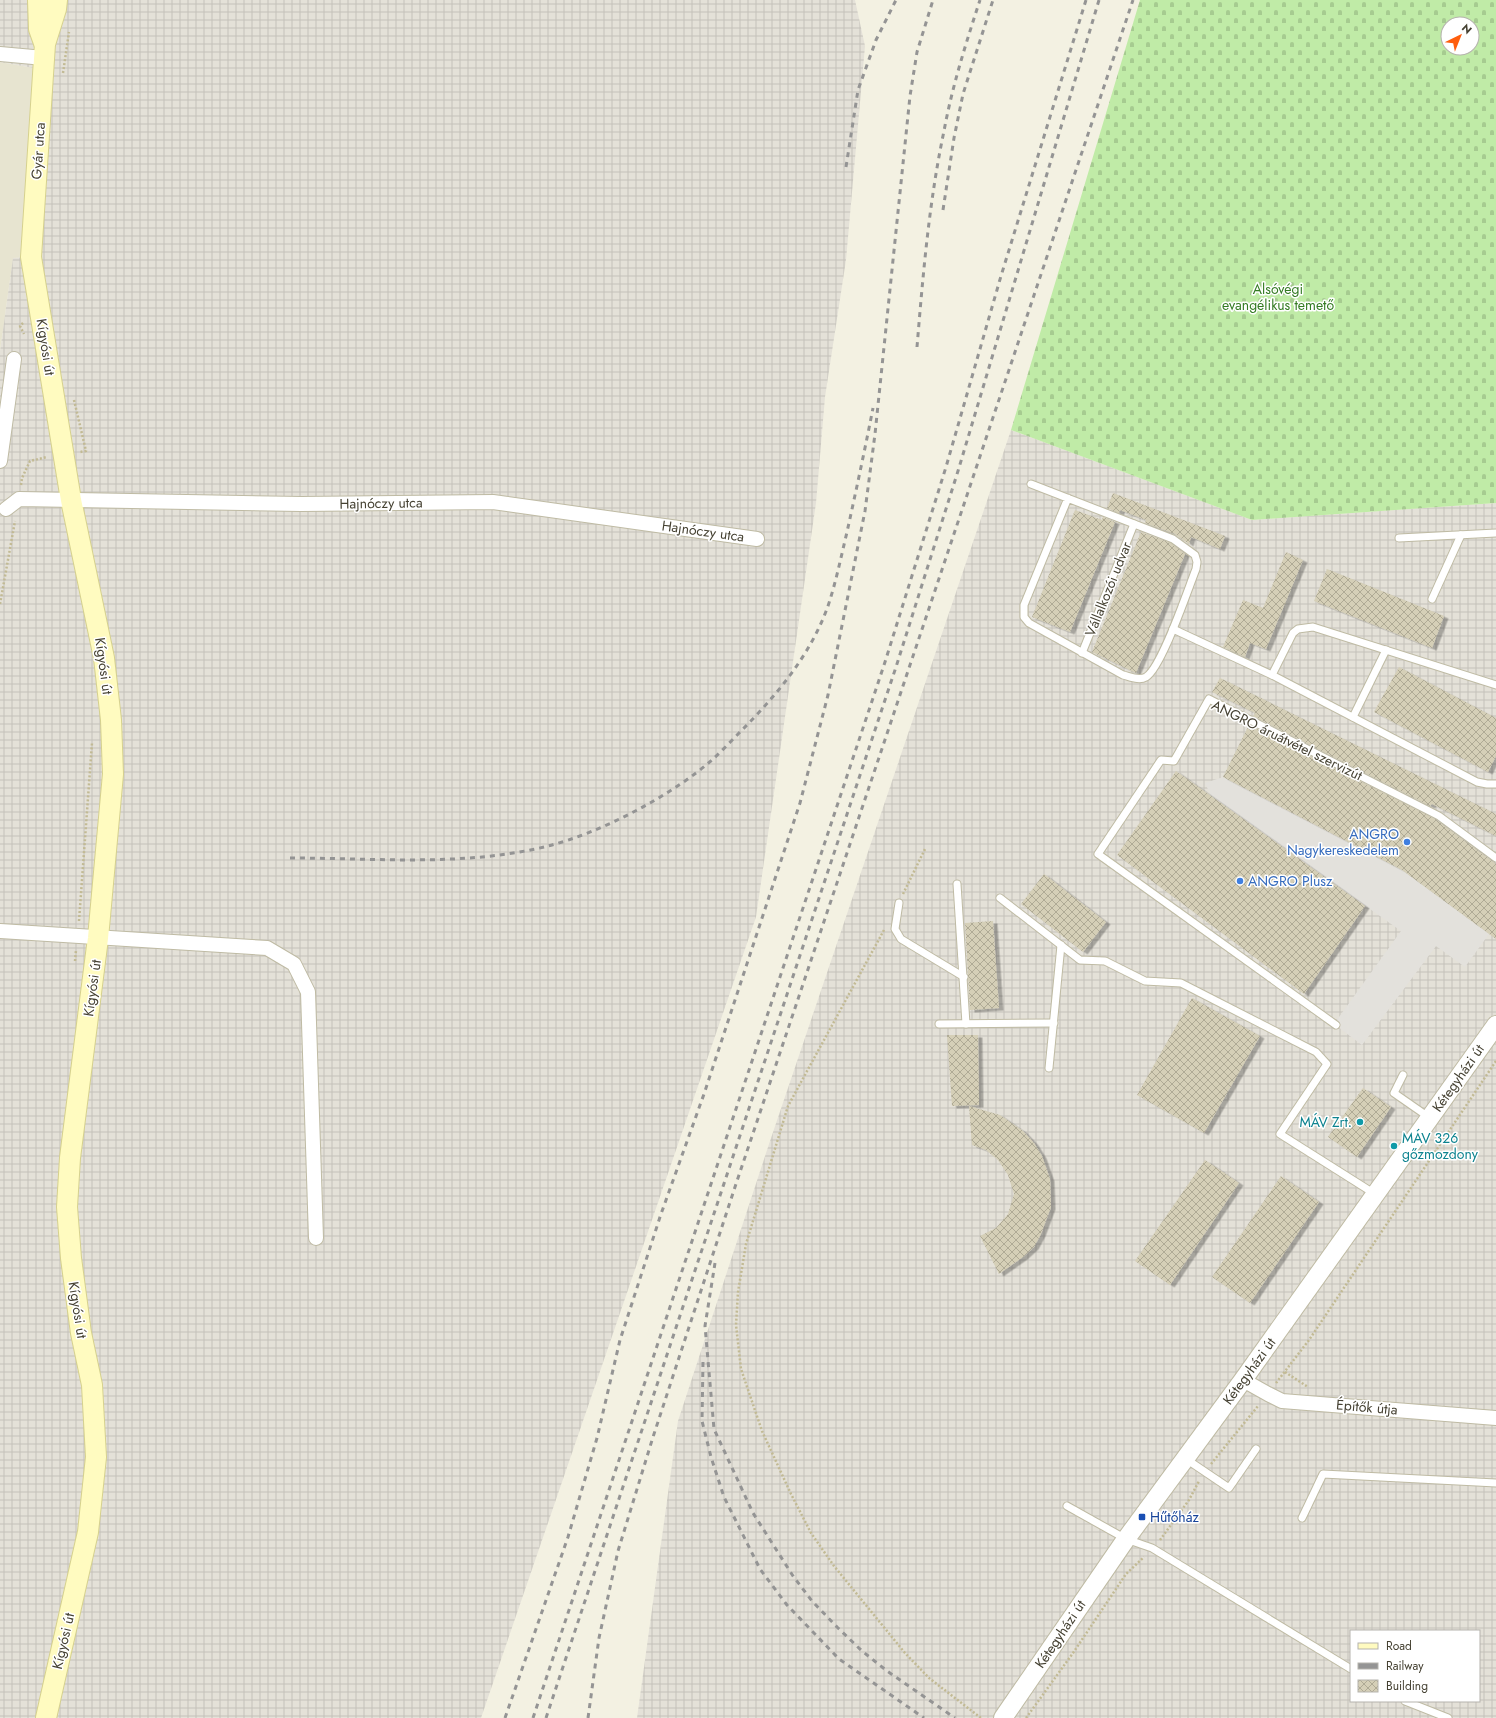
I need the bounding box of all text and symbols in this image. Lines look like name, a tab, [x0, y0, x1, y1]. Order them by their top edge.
north arrow	[1440, 16, 1480, 56]
text: N	[1458, 20, 1475, 38]
street label: Gyár utca	[26, 122, 50, 180]
park label: Alsóvégi evangélikus temető	[1222, 279, 1334, 315]
street label: Kígyósi út	[32, 317, 60, 377]
street label: Hajnóczy utca	[339, 492, 423, 514]
street label: Hajnóczy utca	[660, 515, 746, 547]
street label: Vállalkozói udvar	[1080, 538, 1136, 639]
street label: Kígyósi út	[90, 636, 118, 696]
street label: ANGRO áruátvétel szervizút	[1208, 695, 1366, 786]
place label: ANGRO Nagykereskedelem	[1287, 824, 1399, 860]
marker: ANGRO Nagykereskedelem	[1402, 837, 1412, 847]
place label: ANGRO Plusz	[1248, 871, 1333, 891]
marker: ANGRO Plusz	[1235, 876, 1245, 886]
street label: Kígyósi út	[78, 958, 106, 1018]
street label: Kétegyházi út	[1427, 1040, 1489, 1116]
place label: MÁV Zrt.	[1299, 1112, 1352, 1132]
marker: MÁV Zrt.	[1355, 1117, 1365, 1127]
place label: MÁV 326 gőzmozdony	[1402, 1128, 1479, 1164]
marker: MÁV 326 gőzmozdony	[1389, 1141, 1399, 1151]
street label: Kígyósi út	[64, 1280, 92, 1340]
street label: Kétegyházi út	[1218, 1333, 1281, 1409]
street label: Építők útja	[1335, 1394, 1399, 1420]
place label: Hűtőház	[1150, 1507, 1200, 1527]
marker: Hűtőház	[1137, 1512, 1147, 1522]
street label: Kétegyházi út	[1030, 1595, 1091, 1672]
street label: Kígyósi út	[47, 1610, 79, 1671]
legend	[1350, 1630, 1480, 1702]
text: Road	[1386, 1637, 1412, 1655]
text: Railway	[1386, 1657, 1424, 1675]
text: Building	[1386, 1677, 1428, 1695]

